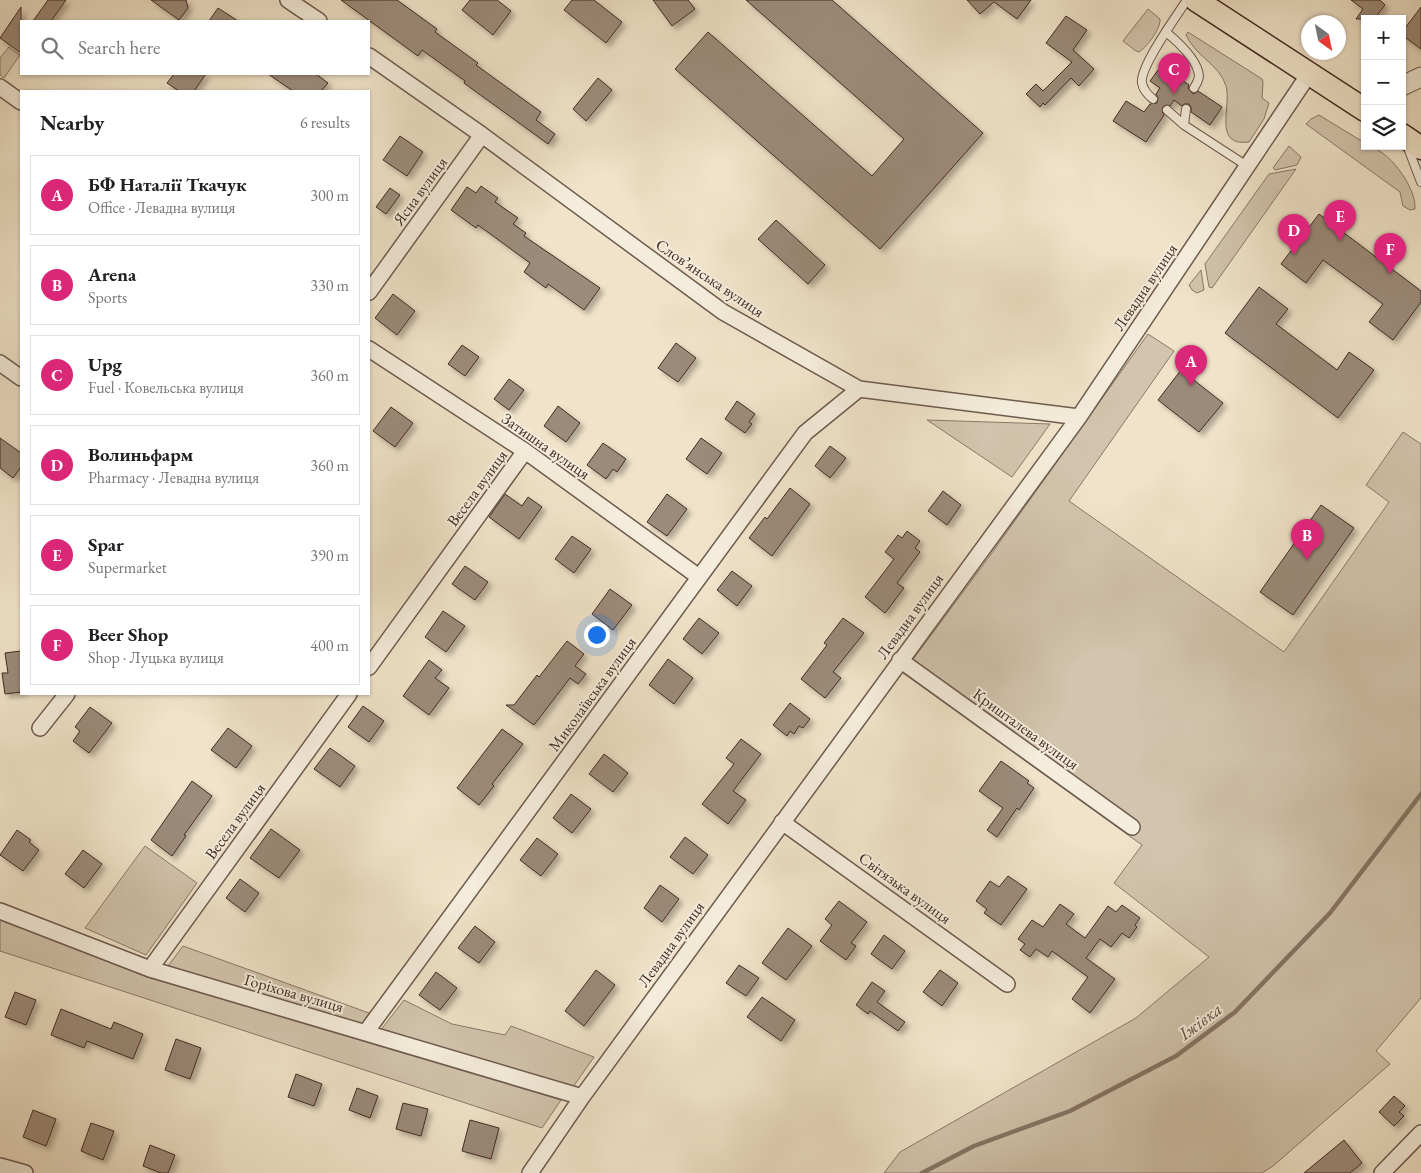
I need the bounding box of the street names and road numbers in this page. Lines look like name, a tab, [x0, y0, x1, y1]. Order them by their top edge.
street label: Ясна вулиця	[388, 153, 452, 230]
street label: Словʼянська вулиця	[652, 234, 768, 322]
street label: Левадна вулиця	[1108, 239, 1182, 335]
street label: Затишна вулиця	[498, 408, 594, 484]
street label: Весела вулиця	[442, 445, 512, 531]
street label: Левадна вулиця	[872, 569, 948, 663]
street label: Миколаївська вулиця	[543, 633, 641, 755]
street label: Кришталева вулиця	[969, 683, 1083, 775]
street label: Весела вулиця	[200, 778, 270, 864]
street label: Світязька вулиця	[855, 847, 955, 929]
street label: Левадна вулиця	[633, 897, 709, 991]
street label: Горіхова вулиця	[242, 969, 346, 1017]

